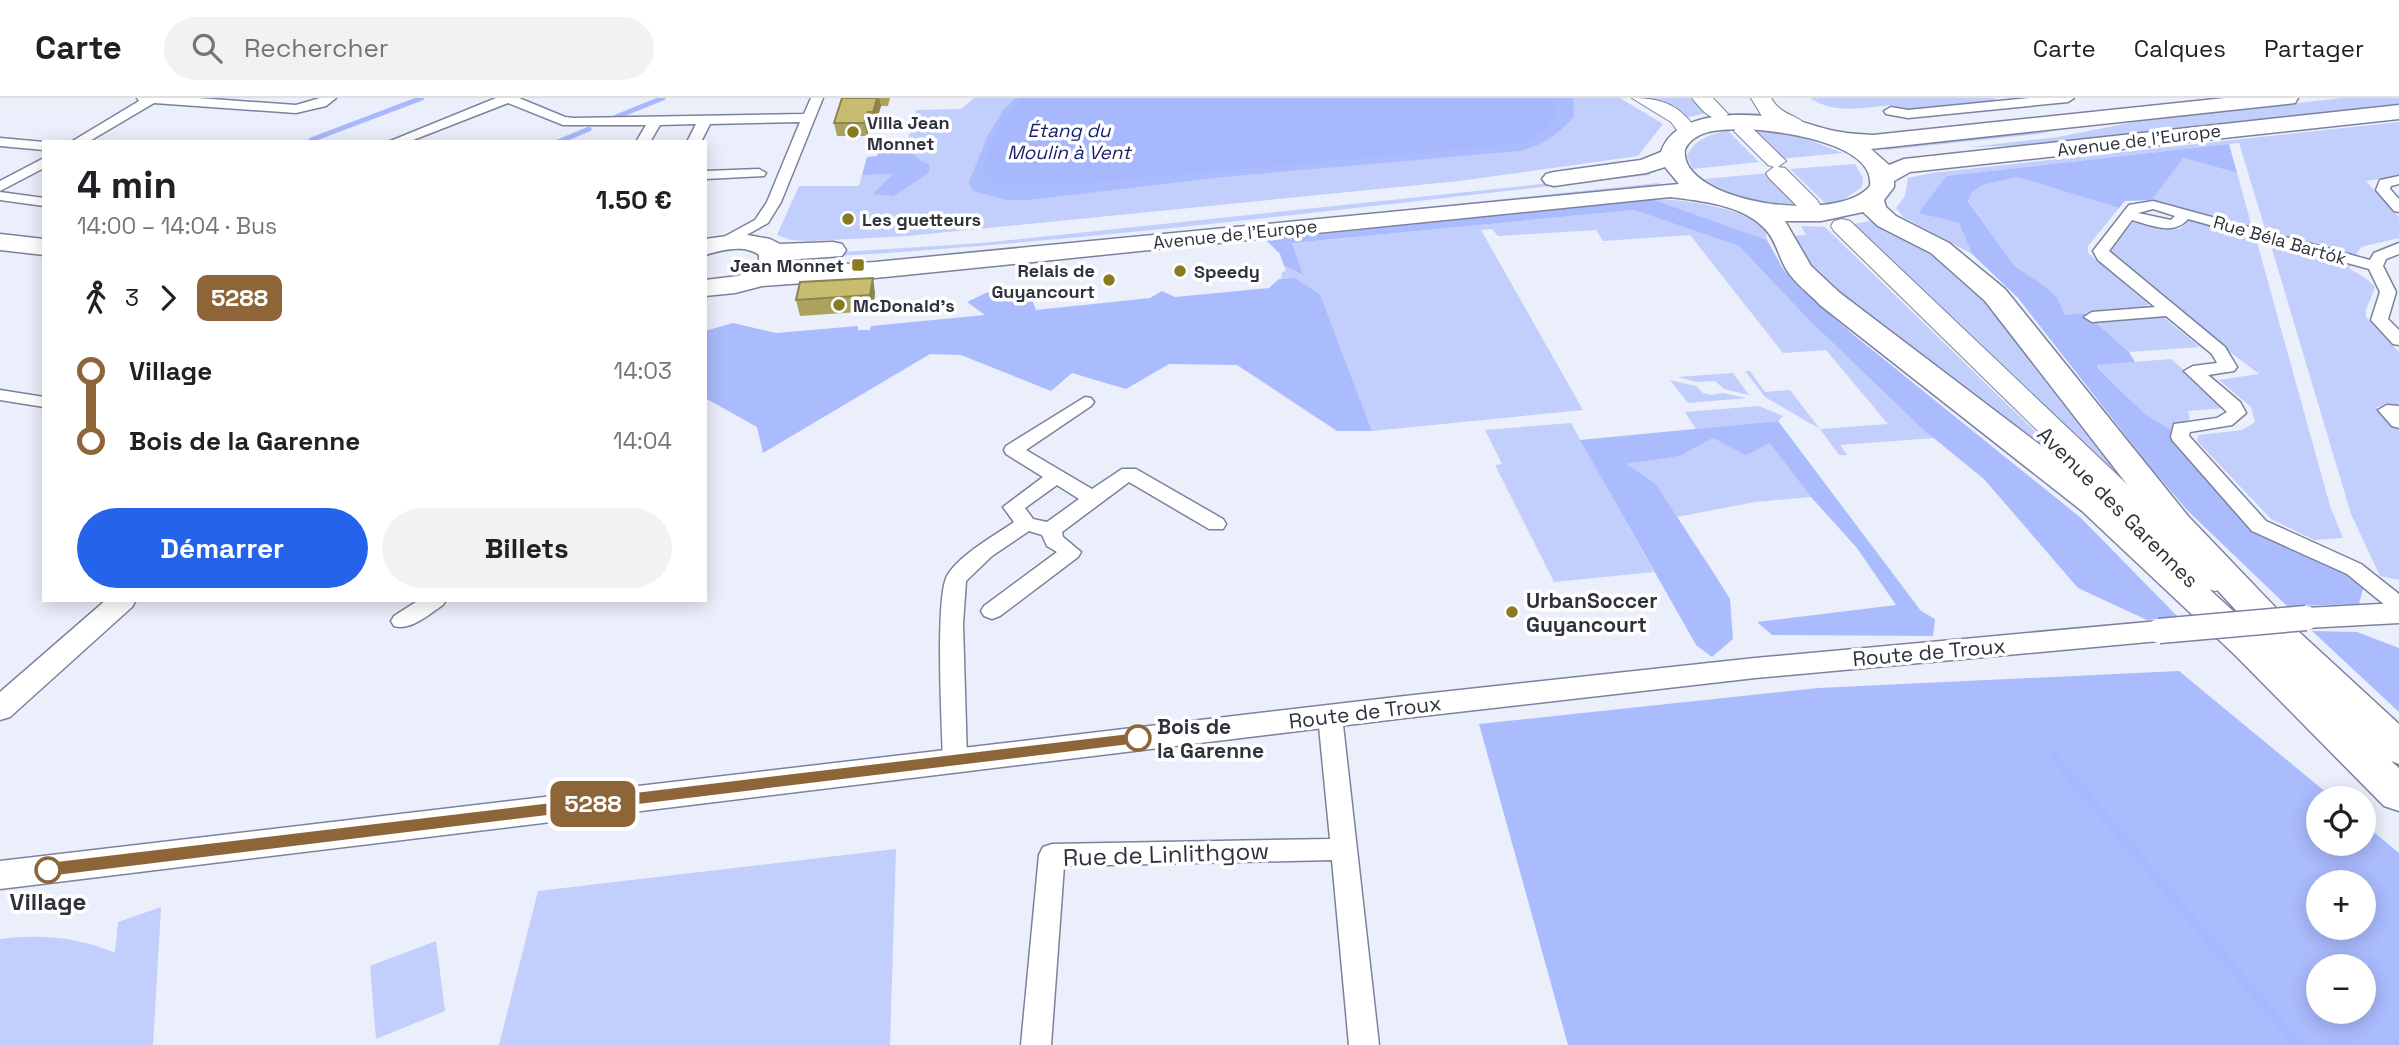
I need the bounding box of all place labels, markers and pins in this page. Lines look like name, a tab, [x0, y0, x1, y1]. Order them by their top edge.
place label: Villa Jean Monnet	[867, 111, 950, 155]
marker: Villa Jean Monnet	[845, 124, 861, 140]
place label: Les guetteurs	[862, 208, 981, 231]
marker: Les guetteurs	[840, 211, 856, 227]
place label: Jean Monnet	[730, 254, 844, 277]
marker: Jean Monnet	[850, 257, 866, 273]
place label: Relais de Guyancourt	[991, 259, 1095, 303]
place label: Speedy	[1194, 260, 1260, 283]
marker: Speedy	[1172, 263, 1188, 279]
marker: Relais de Guyancourt	[1101, 272, 1117, 288]
place label: McDonald's	[853, 294, 955, 317]
marker: McDonald's	[831, 297, 847, 313]
place label: UrbanSoccer Guyancourt	[1526, 587, 1658, 638]
marker: UrbanSoccer Guyancourt	[1504, 604, 1520, 620]
place label: Bois de la Garenne	[1157, 713, 1264, 764]
marker: Bois de la Garenne	[1125, 725, 1151, 751]
marker: Village	[35, 857, 61, 883]
place label: Village	[10, 886, 86, 917]

